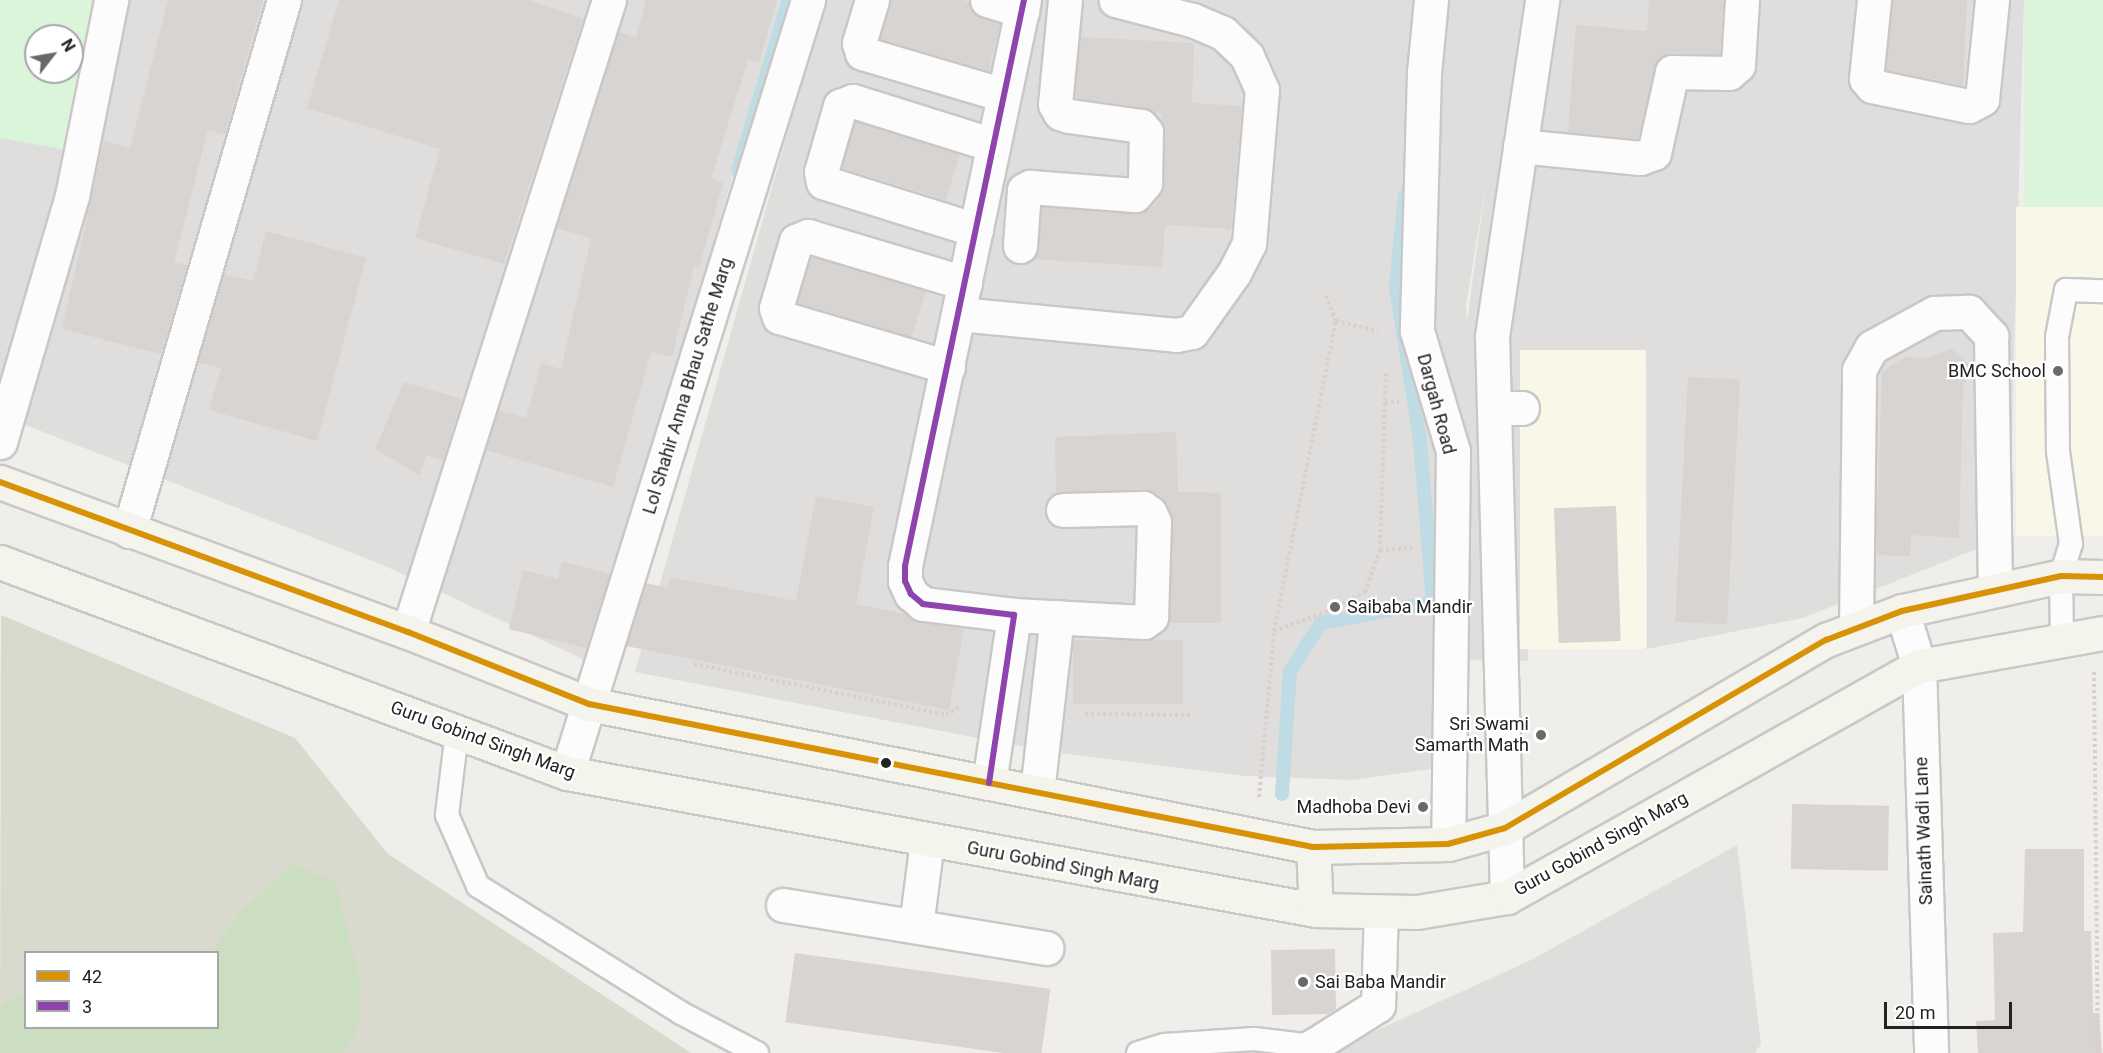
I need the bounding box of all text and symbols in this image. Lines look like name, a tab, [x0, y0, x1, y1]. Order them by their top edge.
north arrow	[24, 24, 84, 84]
text: N	[57, 36, 79, 55]
street label: Lol Shahir Anna Bhau Sathe Marg	[639, 255, 737, 517]
street label: Dargah Road	[1412, 351, 1460, 457]
place label: BMC School	[1948, 360, 2046, 382]
marker: BMC School	[2051, 364, 2065, 378]
place label: Saibaba Mandir	[1347, 596, 1472, 618]
marker: Saibaba Mandir	[1328, 600, 1342, 614]
street label: Guru Gobind Singh Marg	[388, 696, 578, 784]
place label: Sri Swami Samarth Math	[1415, 714, 1529, 756]
marker: Sri Swami Samarth Math	[1534, 728, 1548, 742]
unlabelled marker	[880, 757, 892, 769]
street label: Sainath Wadi Lane	[1911, 757, 1937, 905]
street label: Guru Gobind Singh Marg	[1510, 787, 1692, 901]
place label: Madhoba Devi	[1296, 796, 1411, 818]
marker: Madhoba Devi	[1416, 800, 1430, 814]
street label: Guru Gobind Singh Marg	[965, 837, 1161, 895]
legend	[24, 951, 219, 1029]
text: 42	[82, 966, 102, 987]
place label: Sai Baba Mandir	[1315, 971, 1446, 993]
marker: Sai Baba Mandir	[1296, 975, 1310, 989]
scale bar	[1887, 990, 2014, 1028]
text: 3	[82, 996, 92, 1017]
text: 20 m	[1895, 1002, 1935, 1023]

